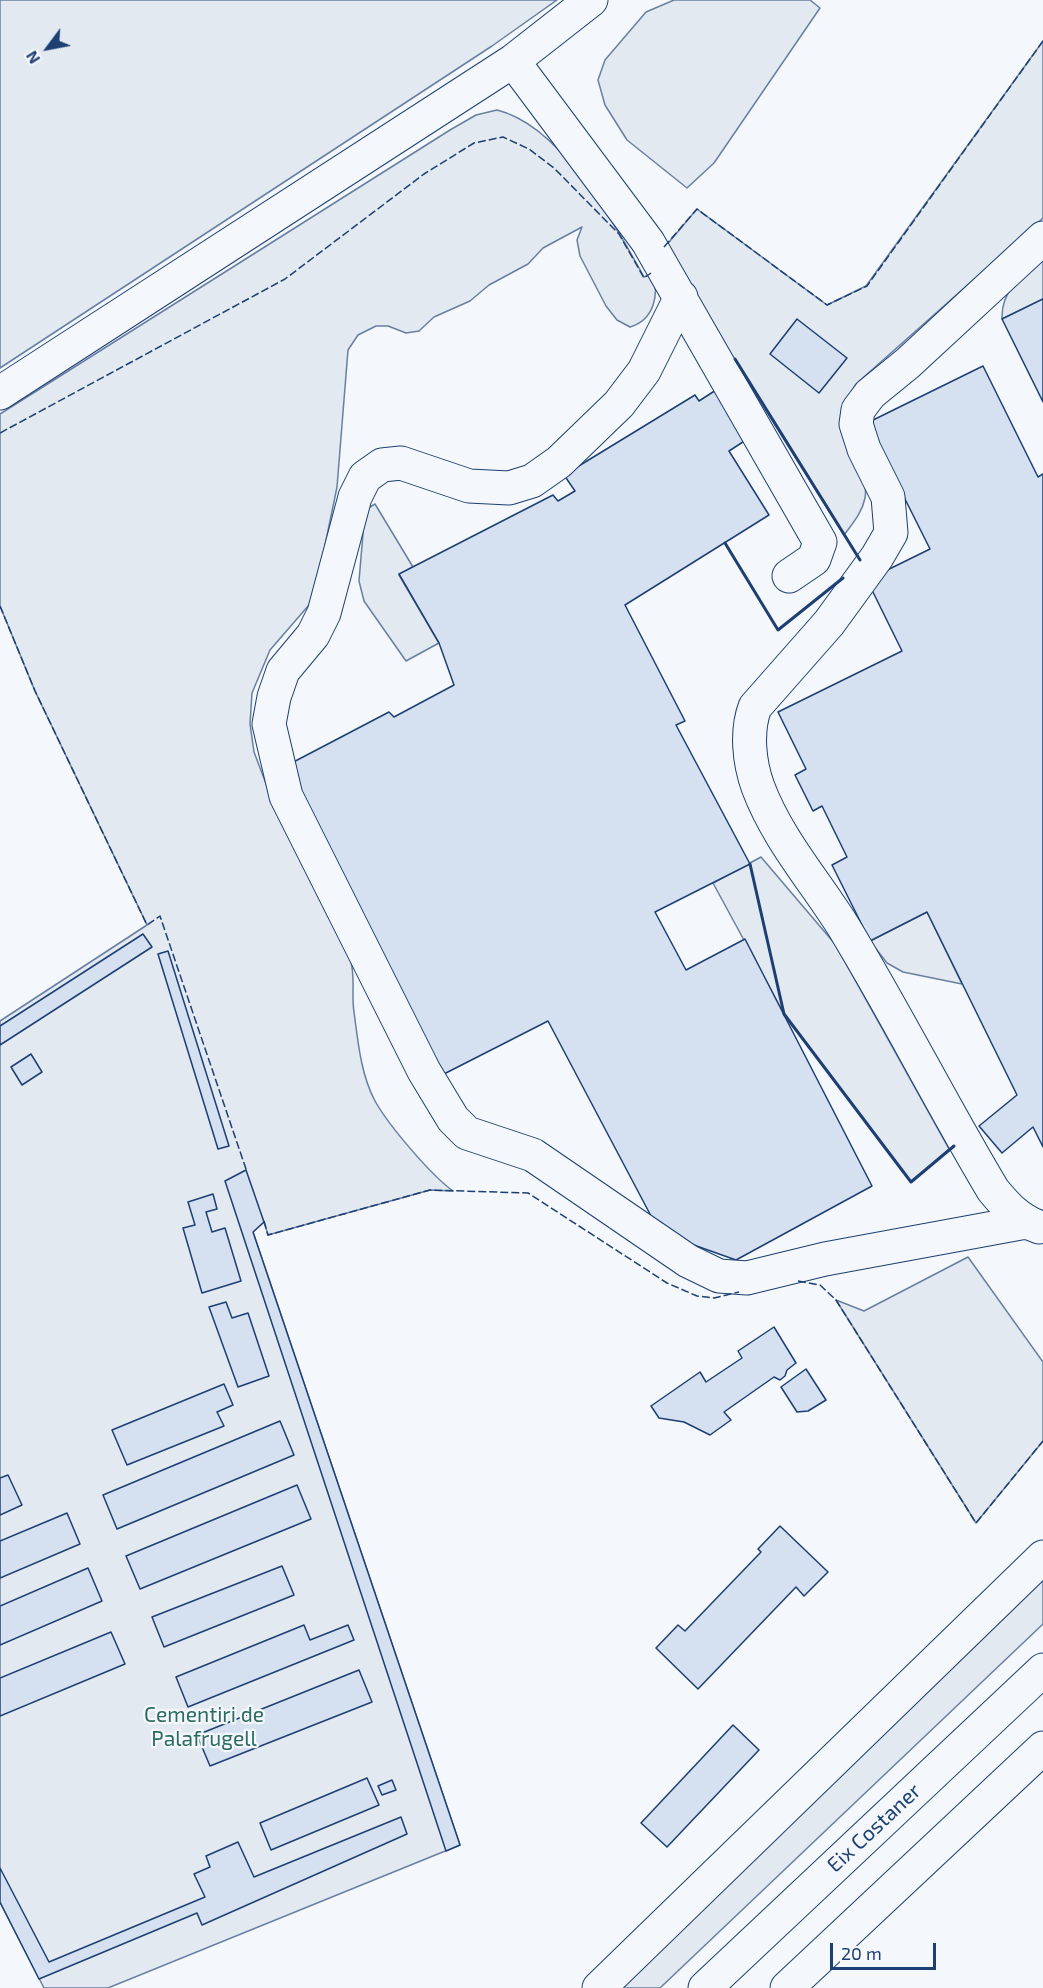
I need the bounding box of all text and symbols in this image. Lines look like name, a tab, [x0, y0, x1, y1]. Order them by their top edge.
north arrow	[18, 18, 78, 78]
text: N	[21, 48, 43, 68]
park label: Cementiri de Palafrugell	[144, 1702, 264, 1752]
street label: Eix Costaner	[822, 1778, 926, 1878]
scale bar	[833, 1931, 940, 1969]
text: 20 m	[841, 1942, 882, 1964]

